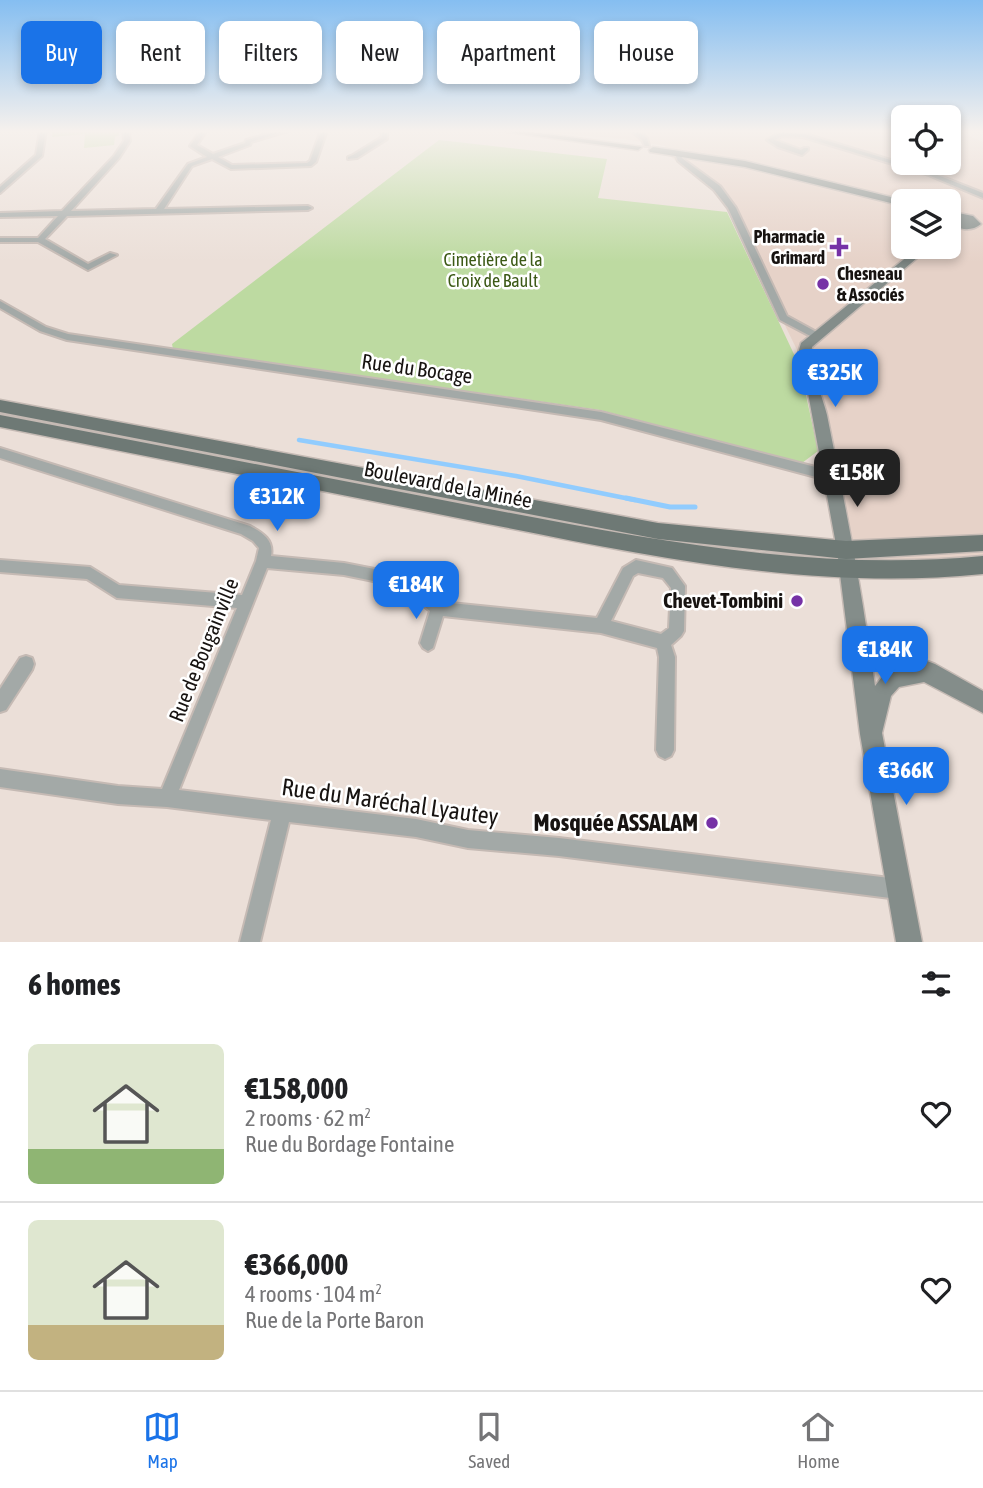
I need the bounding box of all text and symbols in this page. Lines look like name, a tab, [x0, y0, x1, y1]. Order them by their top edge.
chip: Buy	[21, 21, 102, 84]
chip: Rent	[116, 21, 205, 84]
chip: Filters	[219, 21, 322, 84]
chip: New	[336, 21, 423, 84]
chip: Apartment	[437, 21, 580, 84]
chip: House	[594, 21, 698, 84]
map controls	[891, 105, 961, 259]
button: locate	[891, 105, 961, 175]
button: layers	[891, 189, 961, 259]
place label: Pharmacie Grimard	[753, 226, 825, 268]
marker: Pharmacie Grimard	[831, 239, 847, 255]
park label: Cimetière de la Croix de Bault	[443, 249, 543, 291]
place label: Chesneau & Associés	[837, 263, 905, 305]
marker: Chesneau & Associés	[815, 276, 831, 292]
street label: Rue du Bocage	[360, 348, 474, 388]
pin: €325K	[786, 350, 884, 409]
text: €325K	[808, 359, 862, 385]
pin: €158K	[808, 449, 906, 509]
street label: Boulevard de la Minée	[362, 456, 534, 512]
text: €158K	[830, 459, 884, 485]
pin: €312K	[228, 474, 326, 533]
text: €312K	[250, 483, 304, 509]
pin: €184K	[367, 562, 465, 621]
text: €184K	[389, 571, 443, 597]
street label: Rue de Bougainville	[163, 574, 243, 725]
place label: Chevet-Tombini	[663, 588, 783, 612]
marker: Chevet-Tombini	[789, 593, 805, 609]
pin: €184K	[836, 626, 934, 686]
text: €184K	[858, 636, 912, 662]
pin: €366K	[857, 748, 955, 807]
text: €366K	[879, 757, 933, 783]
street label: Rue du Maréchal Lyautey	[280, 773, 500, 830]
place label: Mosquée ASSALAM	[533, 809, 698, 836]
marker: Mosquée ASSALAM	[704, 815, 720, 831]
icon: filters	[917, 965, 955, 1003]
text: 6 homes	[28, 967, 121, 1001]
text: €158,000	[245, 1071, 348, 1105]
icon: home	[84, 1072, 168, 1156]
icon: heart	[917, 1095, 955, 1133]
text: 2 rooms · 62 m²	[245, 1105, 371, 1131]
text: Rue du Bordage Fontaine	[245, 1131, 454, 1157]
text: €366,000	[245, 1247, 348, 1281]
icon: home	[84, 1248, 168, 1332]
icon: heart	[917, 1271, 955, 1309]
text: 4 rooms · 104 m²	[245, 1281, 382, 1307]
text: Rue de la Porte Baron	[245, 1307, 424, 1333]
tab: Map	[143, 1408, 181, 1472]
tab: Saved	[468, 1408, 510, 1472]
tab: Home	[797, 1408, 840, 1472]

